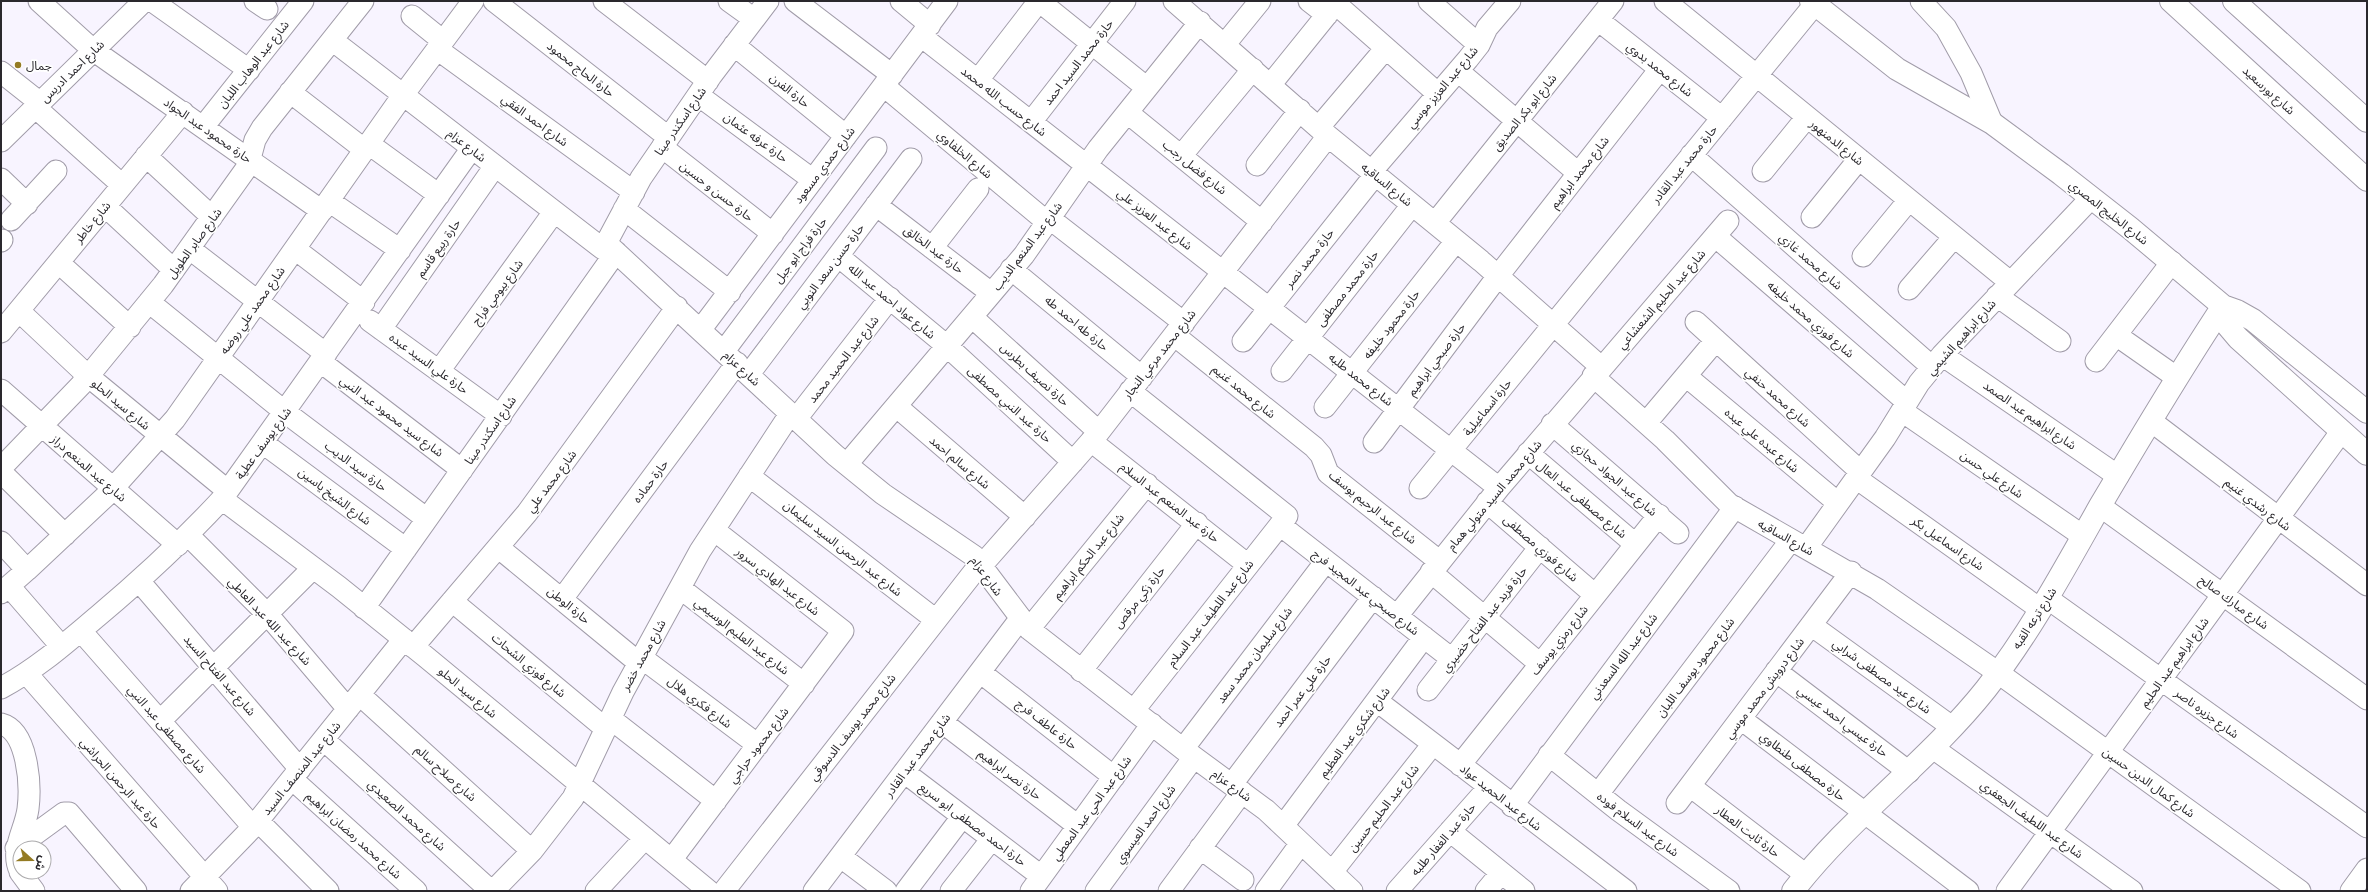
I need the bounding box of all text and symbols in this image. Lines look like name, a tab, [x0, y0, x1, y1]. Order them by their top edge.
street label: حارة محمد السيد احمد	[1038, 15, 1118, 109]
street label: شارع عبد الوهاب اللبان	[213, 16, 293, 112]
street label: شارع احمد ادريس	[35, 35, 109, 107]
street label: حارة الحاج محمود	[543, 36, 619, 102]
street label: شارع محمد بدوي	[1622, 37, 1697, 102]
street label: شارع عبد العزيز موسي	[1402, 41, 1483, 133]
place label: جمال	[26, 56, 52, 75]
marker: جمال	[13, 60, 23, 70]
street label: شارع حسب الله محمد	[957, 61, 1051, 141]
street label: شارع بورسعيد	[2238, 61, 2300, 119]
street label: حارة الفرن	[766, 68, 814, 112]
street label: شارع ابو بكر الصديق	[1487, 69, 1561, 155]
street label: شارع اسكندر مينا	[649, 83, 711, 159]
street label: شارع احمد الفقي	[497, 89, 572, 151]
street label: حارة محمود عبد الجواد	[160, 92, 256, 168]
street label: حارة عرفه عثمان	[720, 107, 792, 167]
street label: شارع الدمنهور	[1805, 114, 1868, 170]
street label: حارة محمد عبد القادر	[1646, 120, 1722, 208]
street label: شارع حمدي مسعود	[789, 122, 860, 208]
street label: شارع عزام	[443, 124, 491, 166]
street label: شارع الخلفاوي	[933, 125, 997, 183]
street label: شارع محمد ابراهيم	[1545, 132, 1613, 212]
street label: شارع فضل رجب	[1159, 135, 1231, 199]
street label: حارة حسن و حسين	[676, 156, 758, 226]
street label: شارع الساقيه	[1357, 157, 1417, 211]
street label: شارع الخليج المصري	[2065, 175, 2153, 250]
street label: شارع عبد العزيز علي	[1113, 183, 1197, 255]
street label: شارع خاطر	[68, 197, 115, 248]
street label: شارع عبد المنعم الديب	[987, 198, 1067, 294]
street label: شارع صابر الطويل	[162, 204, 226, 282]
street label: حارة فراج ابو جبل	[769, 213, 831, 287]
street label: حارة ربيع قاسم	[411, 215, 465, 281]
street label: حارة حسن سعد النوبي	[791, 219, 869, 313]
street label: حارة عبد الخالق	[900, 220, 968, 278]
street label: حارة محمد نصر	[1279, 224, 1338, 293]
street label: شارع محمد غازي	[1774, 228, 1847, 295]
street label: شارع عبد الحليم الشعشاعي	[1612, 245, 1711, 354]
street label: حارة محمد مصطفى	[1311, 246, 1383, 330]
street label: شارع بيومي فراج	[467, 255, 528, 329]
street label: شارع عواد احمد عبد الله	[844, 259, 940, 343]
street label: شارع محمد علي روضه	[215, 262, 290, 358]
street label: شارع فوزي محمد خليفه	[1763, 276, 1859, 363]
street label: حارة محمود خليفه	[1358, 285, 1424, 363]
street label: حارة طه احمد طه	[1041, 291, 1113, 355]
street label: شارع ابراهيم الشيمي	[1922, 295, 2001, 380]
street label: شارع محمد مرعي النجار	[1117, 305, 1201, 404]
street label: شارع عبد الحميد محمد	[803, 311, 883, 407]
street label: حارة صبحي ابراهيم	[1402, 318, 1471, 400]
street label: حارة علي السيد عبده	[385, 328, 473, 399]
street label: حارة نصيف بطرس	[996, 338, 1074, 410]
street label: شارع عزام	[719, 346, 765, 390]
street label: شارع محمد طلبه	[1325, 348, 1397, 410]
street label: شارع محمد غنيم	[1208, 359, 1280, 423]
street label: حارة عبد النبي مصطفى	[963, 361, 1056, 448]
street label: شارع محمد حنفي	[1741, 363, 1815, 432]
street label: شارع سيد محمود عبد النبي	[335, 370, 448, 462]
street label: شارع سيد الحلو	[87, 374, 155, 434]
street label: حارة اسماعيلية	[1458, 374, 1516, 440]
street label: شارع ابراهيم عبد الصمد	[1979, 376, 2081, 454]
street label: شارع اسكندر مينا	[459, 392, 521, 468]
street label: شارع يوسف عطية	[230, 403, 296, 483]
street label: شارع عبده علي عبده	[1720, 403, 1804, 478]
street label: شارع عبد المنعم دراز	[46, 429, 131, 506]
street label: شارع سالم احمد	[925, 431, 995, 493]
street label: شارع محمد السيد متولي همام	[1442, 435, 1547, 555]
street label: حارة سيد الديب	[321, 436, 391, 496]
street label: شارع عبد الجواد حجازي	[1568, 436, 1662, 521]
street label: شارع علي حسن	[1956, 445, 2027, 503]
street label: شارع محمد علي	[521, 446, 582, 517]
street label: حارة حماده	[627, 455, 673, 507]
street label: شارع مصطفى عبد العال	[1533, 455, 1631, 543]
street label: حارة عبد المنعم عبد السلام	[1116, 457, 1224, 547]
street label: شارع الشيخ ياسين	[295, 462, 375, 530]
street label: شارع عبد الرحيم يوسف	[1325, 466, 1421, 548]
street label: شارع رشدي غنيم	[2220, 473, 2295, 536]
street label: شارع عبد الرحمن السيد سليمان	[779, 495, 907, 601]
street label: شارع عبد الحكم ابراهيم	[1047, 509, 1129, 603]
street label: شارع فوزي مصطفى	[1499, 510, 1583, 587]
street label: شارع اسماعيل بكر	[1907, 510, 1988, 575]
street label: شارع الساقيه	[1755, 514, 1817, 560]
street label: شارع عبد الهادي سرور	[731, 541, 824, 621]
street label: شارع صبحي عبد المجيد فرج	[1308, 544, 1424, 640]
street label: شارع عزام	[966, 552, 1008, 600]
street label: شارع عبد اللطيف عبد السلام	[1162, 555, 1258, 671]
street label: حارة زكي مرقص	[1109, 562, 1170, 633]
street label: حارة فريد عبد الفتاح خضيري	[1436, 562, 1532, 677]
street label: شارع مبارك صالح	[2195, 570, 2273, 634]
street label: شارع عبد الله عبد العاطي	[223, 572, 316, 670]
street label: حارة الوطن	[543, 582, 595, 628]
street label: شارع ترعه القبه	[2007, 583, 2061, 653]
street label: شارع عبد العليم الوسيمي	[690, 593, 794, 680]
street label: شارع رمزي يوسف	[1525, 601, 1593, 680]
street label: شارع سليمان محمد سعد	[1211, 603, 1297, 707]
street label: شارع عبد الله السعدني	[1584, 609, 1663, 704]
street label: شارع محمود يوسف اللبان	[1651, 613, 1739, 721]
street label: شارع ابراهيم عبد الحليم	[2135, 613, 2213, 711]
street label: شارع محمد خضر	[615, 616, 670, 695]
street label: شارع فوزي الشحات	[487, 628, 571, 703]
street label: شارع عبد الفتاح السيد	[179, 630, 261, 720]
street label: شارع درويش محمد موسي	[1719, 633, 1809, 743]
street label: شارع عيد مصطفى شرابي	[1828, 634, 1935, 719]
street label: حارة علي عمر احمد	[1268, 651, 1336, 732]
street label: شارع سيد الحلو	[434, 662, 502, 722]
street label: شارع محمد يوسف الدسوقي	[804, 669, 901, 785]
street label: شارع فكري هلال	[663, 671, 736, 733]
street label: حارة عيسي احمد عيسي	[1793, 680, 1892, 762]
street label: شارع مصطفى عبد النبي	[123, 681, 211, 778]
street label: شارع شكري عبد العظيم	[1314, 683, 1395, 782]
street label: شارع جزيره ناصر	[2170, 683, 2243, 743]
street label: حارة عاطف فرج	[1012, 694, 1082, 754]
street label: شارع محمود حراجي	[723, 703, 794, 788]
street label: شارع محمد عبد القادر	[879, 709, 955, 802]
street label: شارع عبد المنصف السيد	[257, 717, 345, 819]
street label: حارة مصطفى طنطاوي	[1756, 726, 1850, 806]
street label: حارة عبد الرحمن الحراشي	[75, 733, 166, 834]
street label: شارع صلاح سالم	[411, 740, 481, 806]
street label: شارع كمال الدين حسين	[2099, 742, 2199, 822]
street label: حارة نصر ابراهيم	[974, 744, 1046, 804]
street label: شارع عبد الحي عبد المعطي	[1046, 751, 1136, 865]
street label: شارع عبد الحميد عواد	[1456, 759, 1546, 835]
street label: شارع عبد الحليم حسين	[1343, 760, 1423, 856]
street label: شارع عزام	[1208, 764, 1256, 806]
street label: شارع محمد الصعيدي	[363, 775, 450, 856]
street label: شارع عبد اللطيف الجعفري	[1976, 775, 2087, 864]
street label: حارة احمد مصطفى ابو سريع	[916, 777, 1030, 871]
street label: شارع احمد العيسوي	[1110, 781, 1181, 868]
street label: شارع محمد رمضان ابراهيم	[302, 787, 406, 883]
street label: شارع عبد السلام فوده	[1593, 787, 1683, 861]
street label: حارة عبد الغفار طلبه	[1406, 798, 1480, 880]
street label: حارة ثابت العطار	[1711, 800, 1784, 862]
north arrow	[12, 840, 52, 880]
text: ش	[31, 854, 52, 873]

